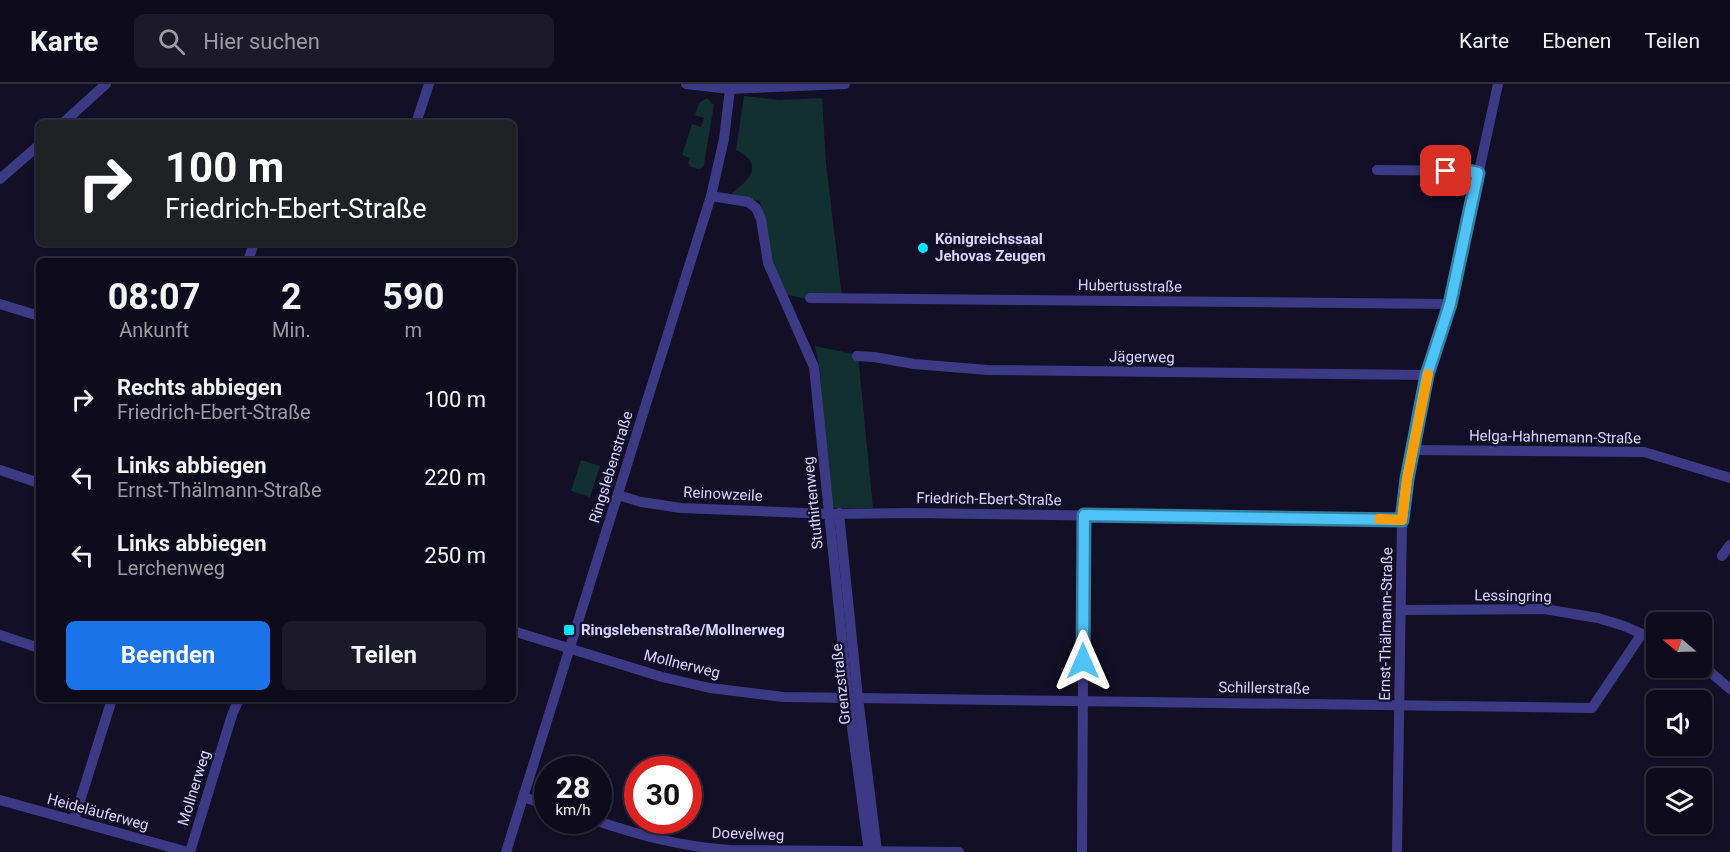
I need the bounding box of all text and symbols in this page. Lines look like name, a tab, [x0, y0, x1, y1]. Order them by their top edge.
search box	[134, 14, 554, 68]
text: Karte	[30, 25, 98, 58]
icon: search	[155, 25, 188, 58]
text: Hier suchen	[203, 29, 320, 54]
text: Karte	[1459, 29, 1509, 53]
text: Ebenen	[1542, 29, 1611, 53]
text: Teilen	[1644, 29, 1700, 53]
text: 100 m	[165, 143, 284, 192]
icon: right	[66, 144, 144, 222]
pin	[1420, 145, 1471, 196]
icon: arrive	[1429, 154, 1462, 187]
text: Friedrich-Ebert-Straße	[165, 193, 427, 225]
place label: Königreichssaal Jehovas Zeugen	[935, 230, 1046, 265]
marker: Königreichssaal Jehovas Zeugen	[916, 241, 930, 255]
text: 08:07	[108, 276, 200, 318]
text: 2	[281, 276, 302, 318]
text: 590	[382, 276, 444, 318]
street label: Hubertusstraße	[1078, 276, 1182, 296]
text: Ankunft	[119, 318, 189, 342]
text: Min.	[272, 318, 311, 342]
text: m	[405, 318, 422, 342]
street label: Jägerweg	[1109, 347, 1175, 367]
text: Rechts abbiegen	[117, 375, 282, 400]
icon: right	[66, 383, 99, 416]
text: 100 m	[424, 387, 486, 412]
text: Friedrich-Ebert-Straße	[117, 400, 311, 424]
street label: Ringslebenstraße	[585, 409, 637, 525]
street label: Helga-Hahnemann-Straße	[1469, 426, 1641, 448]
text: Links abbiegen	[117, 453, 267, 478]
street label: Stuthirtenweg	[799, 456, 827, 550]
icon: left	[66, 461, 99, 494]
text: 220 m	[424, 465, 486, 490]
text: Ernst-Thälmann-Straße	[117, 478, 322, 502]
street label: Reinowzeile	[683, 483, 763, 505]
street label: Friedrich-Ebert-Straße	[916, 489, 1062, 509]
text: Links abbiegen	[117, 531, 267, 556]
icon: left	[66, 539, 99, 572]
text: 250 m	[424, 543, 486, 568]
street label: Ernst-Thälmann-Straße	[1376, 547, 1396, 701]
text: Lerchenweg	[117, 556, 225, 580]
street label: Lessingring	[1474, 586, 1552, 606]
north arrow	[1646, 612, 1712, 678]
map controls	[1646, 612, 1712, 834]
button: Beenden	[66, 621, 270, 690]
button: Teilen	[282, 621, 486, 690]
place label: Ringslebenstraße/Mollnerweg	[581, 621, 785, 639]
marker: Ringslebenstraße/Mollnerweg	[562, 623, 576, 637]
position arrow	[1051, 629, 1115, 693]
street label: Grenzstraße	[828, 643, 854, 725]
street label: Mollnerweg	[642, 646, 722, 682]
street label: Schillerstraße	[1218, 678, 1310, 698]
button: sound	[1646, 690, 1712, 756]
street label: Mollnerweg	[174, 748, 214, 828]
speed limit sign: 30	[624, 756, 702, 834]
button: layers	[1646, 768, 1712, 834]
text: 28	[556, 770, 590, 805]
street label: Heideläuferweg	[45, 790, 151, 834]
text: km/h	[555, 801, 591, 819]
street label: Doevelweg	[711, 824, 785, 844]

